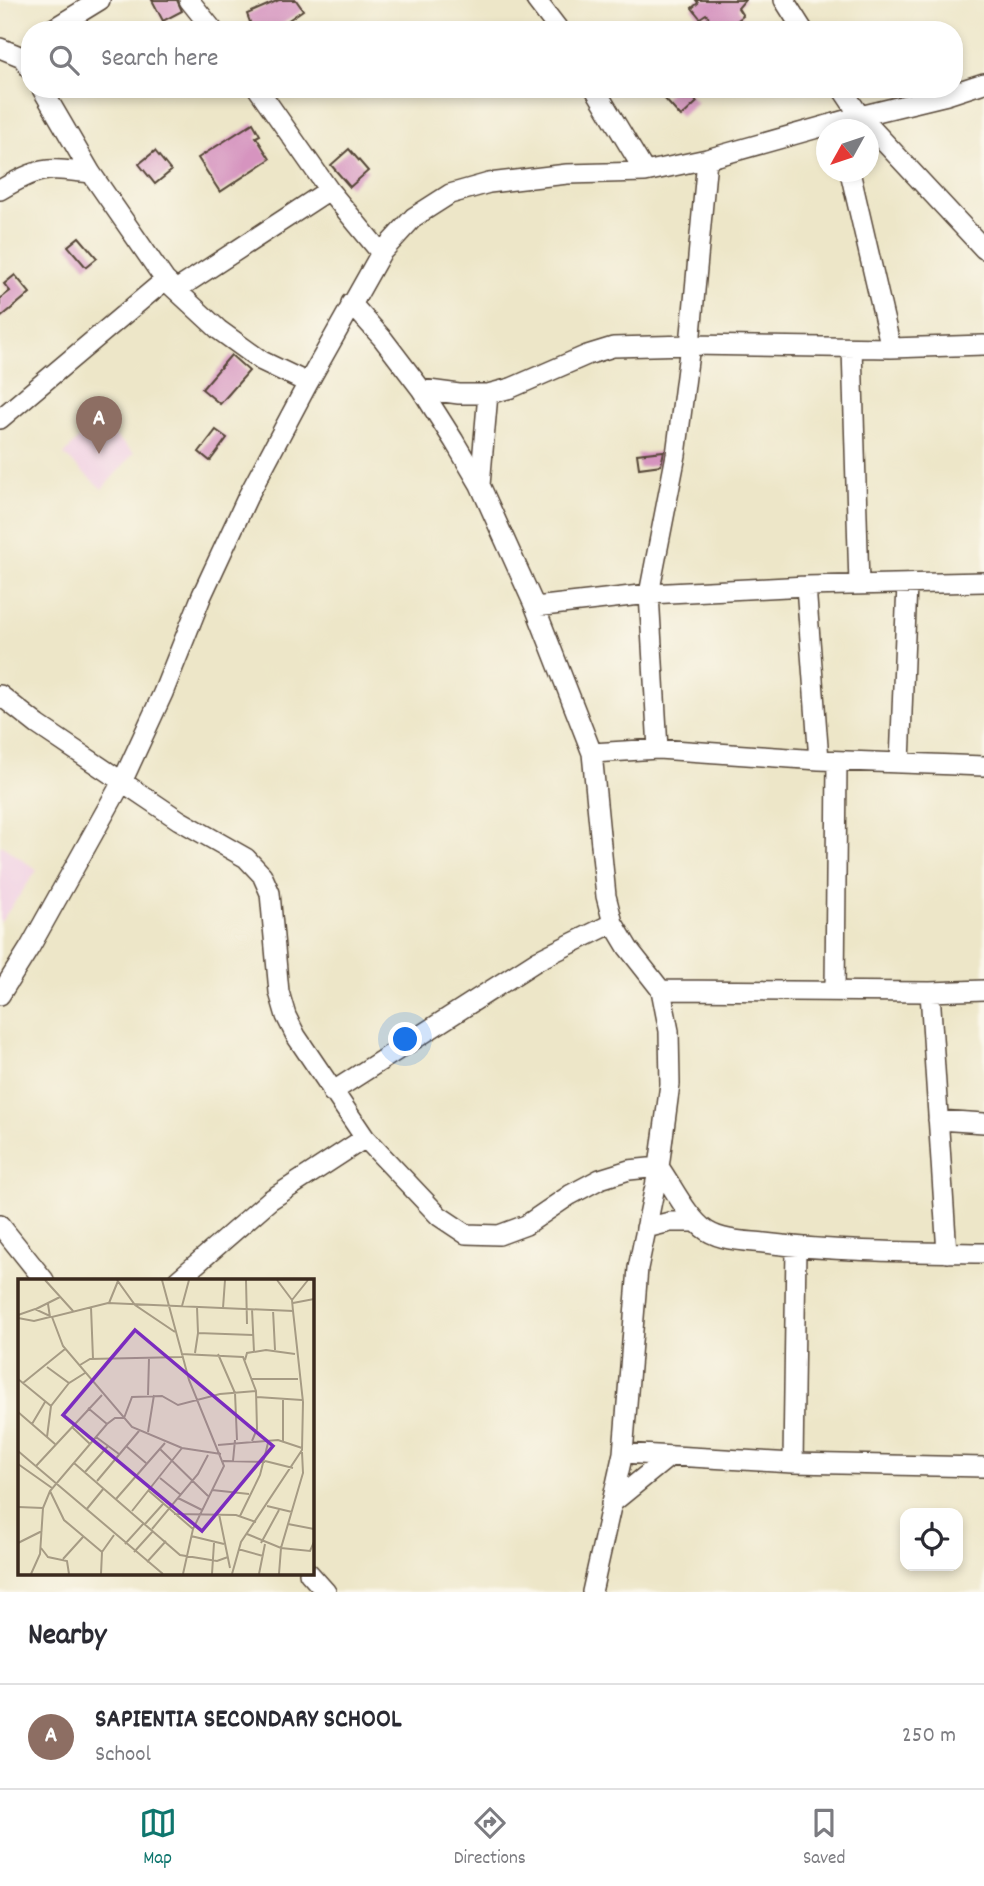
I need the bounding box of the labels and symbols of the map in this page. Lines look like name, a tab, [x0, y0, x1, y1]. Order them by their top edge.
north arrow	[816, 119, 879, 182]
pin: A	[76, 396, 122, 454]
your location	[388, 1022, 422, 1056]
inset map	[18, 1279, 313, 1574]

